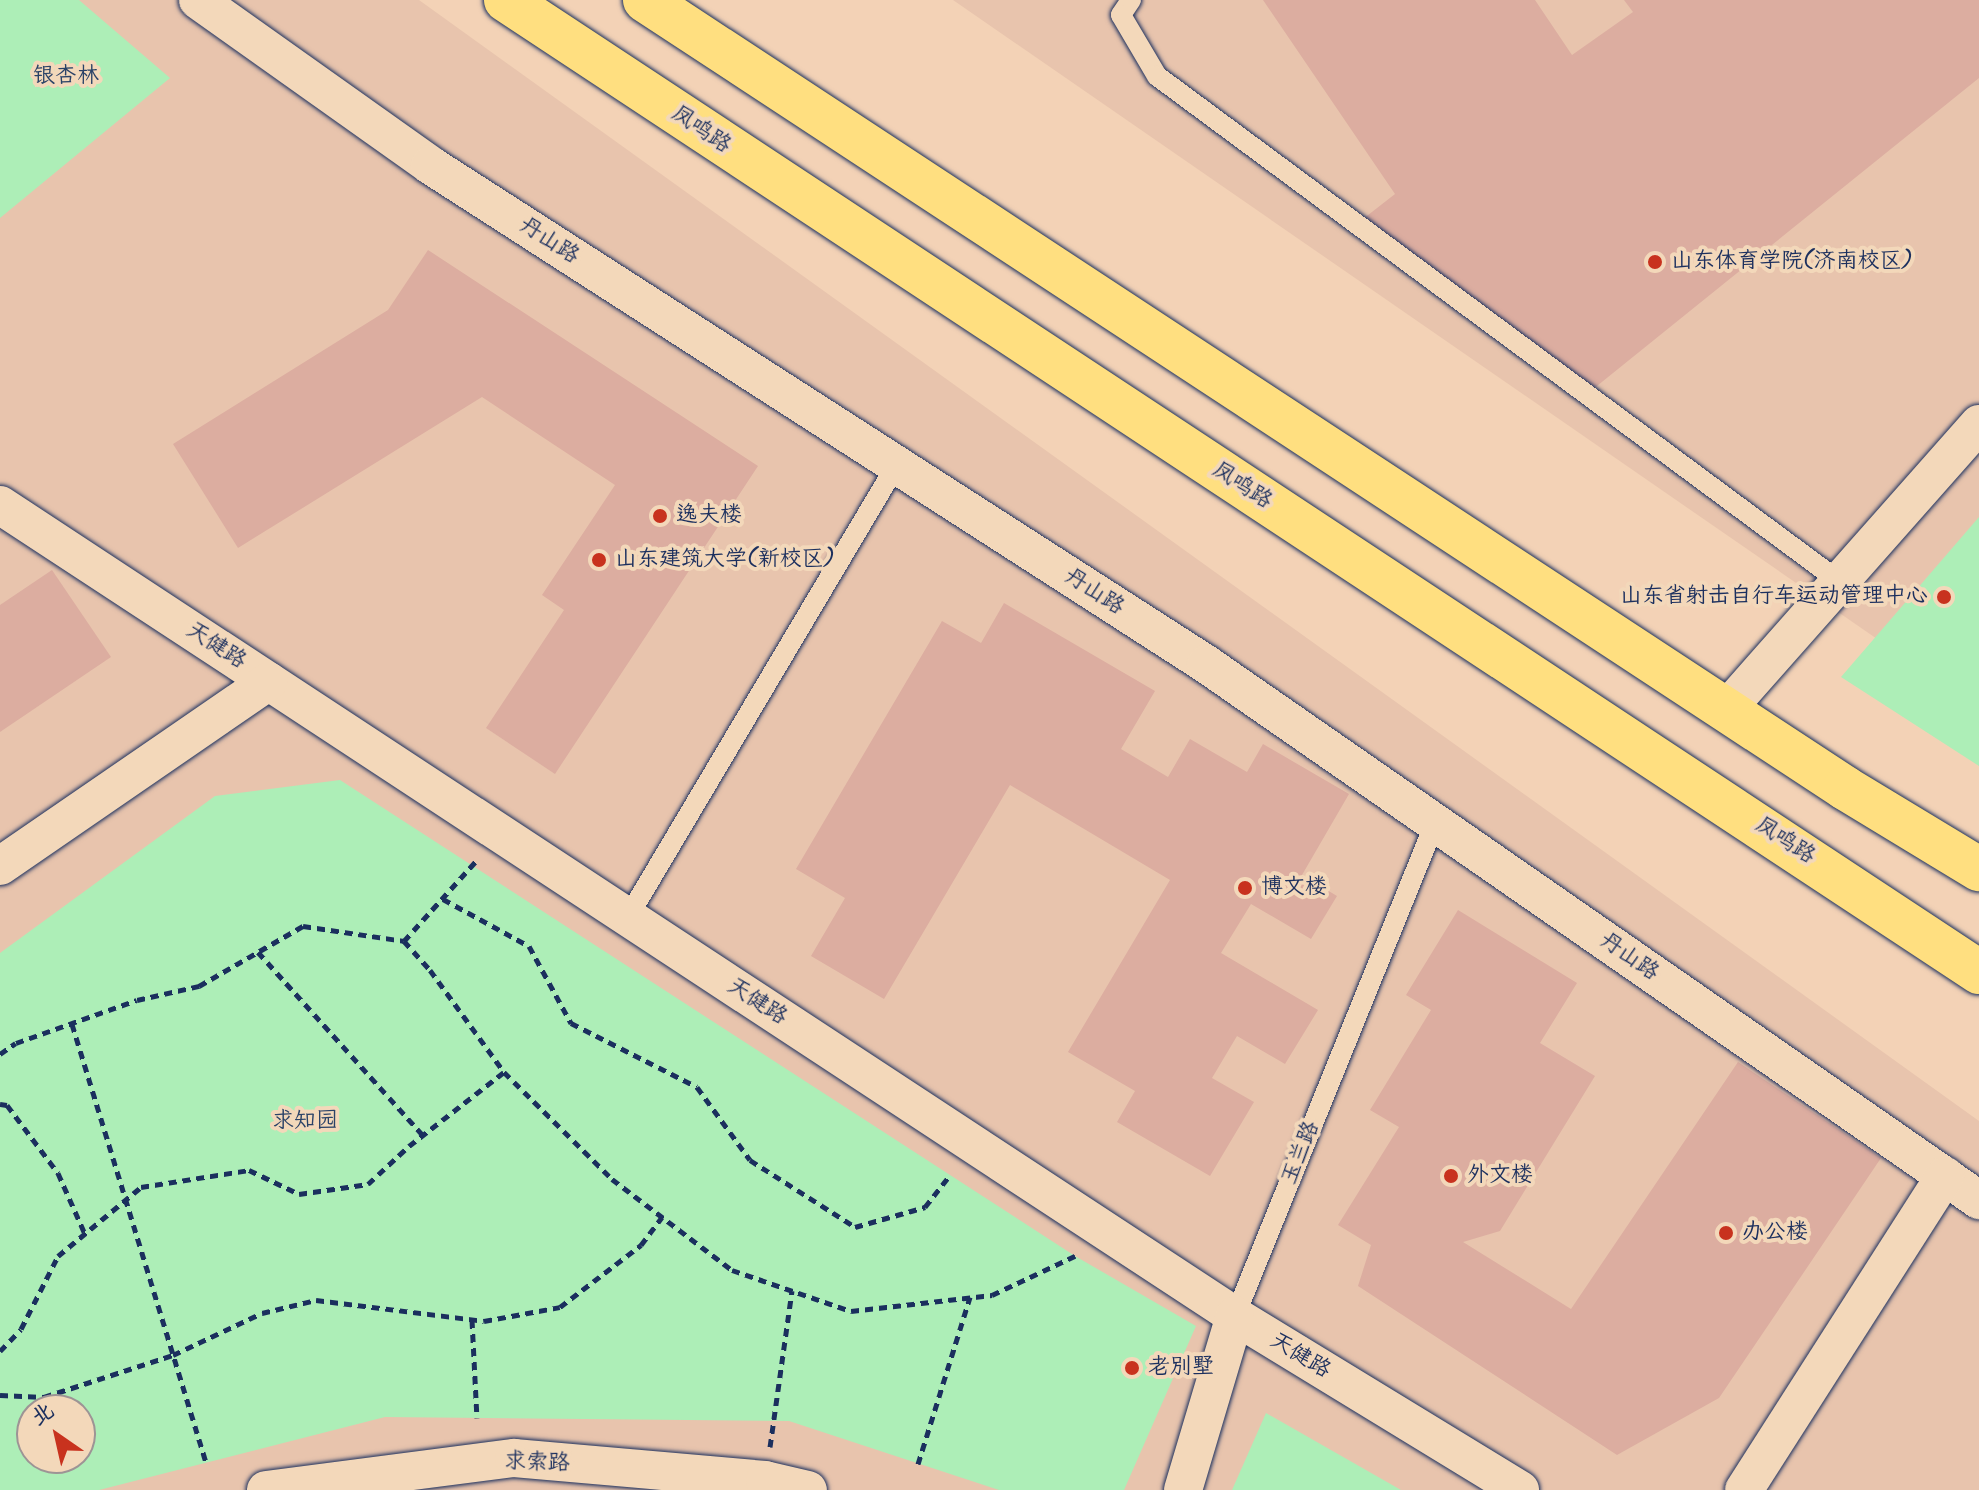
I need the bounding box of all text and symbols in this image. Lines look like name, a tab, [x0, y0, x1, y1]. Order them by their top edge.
park label: 银杏林	[33, 64, 99, 90]
street label: 凤鸣路	[666, 101, 736, 159]
street label: 丹山路	[514, 212, 584, 270]
place label: 山东体育学院(济南校区)	[1671, 249, 1913, 275]
marker: 山东体育学院(济南校区)	[1646, 253, 1664, 271]
street label: 凤鸣路	[1207, 457, 1277, 515]
place label: 逸夫楼	[676, 503, 742, 529]
marker: 逸夫楼	[651, 507, 669, 525]
place label: 山东建筑大学(新校区)	[615, 547, 835, 573]
marker: 山东建筑大学(新校区)	[590, 551, 608, 569]
street label: 丹山路	[1059, 563, 1129, 621]
place label: 山东省射击自行车运动管理中心	[1620, 584, 1928, 610]
marker: 山东省射击自行车运动管理中心	[1935, 588, 1953, 606]
street label: 天健路	[181, 617, 251, 675]
street label: 凤鸣路	[1750, 812, 1820, 870]
place label: 博文楼	[1261, 875, 1327, 901]
marker: 博文楼	[1236, 879, 1254, 897]
street label: 丹山路	[1594, 927, 1664, 987]
street label: 天健路	[722, 973, 792, 1031]
park label: 求知园	[272, 1109, 338, 1135]
street label: 玉兰路	[1276, 1117, 1326, 1189]
place label: 外文楼	[1467, 1163, 1533, 1189]
marker: 外文楼	[1442, 1167, 1460, 1185]
place label: 办公楼	[1742, 1220, 1808, 1246]
marker: 办公楼	[1717, 1224, 1735, 1242]
street label: 天健路	[1265, 1328, 1335, 1384]
place label: 老别墅	[1148, 1355, 1214, 1381]
marker: 老别墅	[1123, 1359, 1141, 1377]
north arrow	[16, 1394, 96, 1474]
text: 北	[24, 1395, 62, 1436]
street label: 求索路	[504, 1449, 570, 1477]

